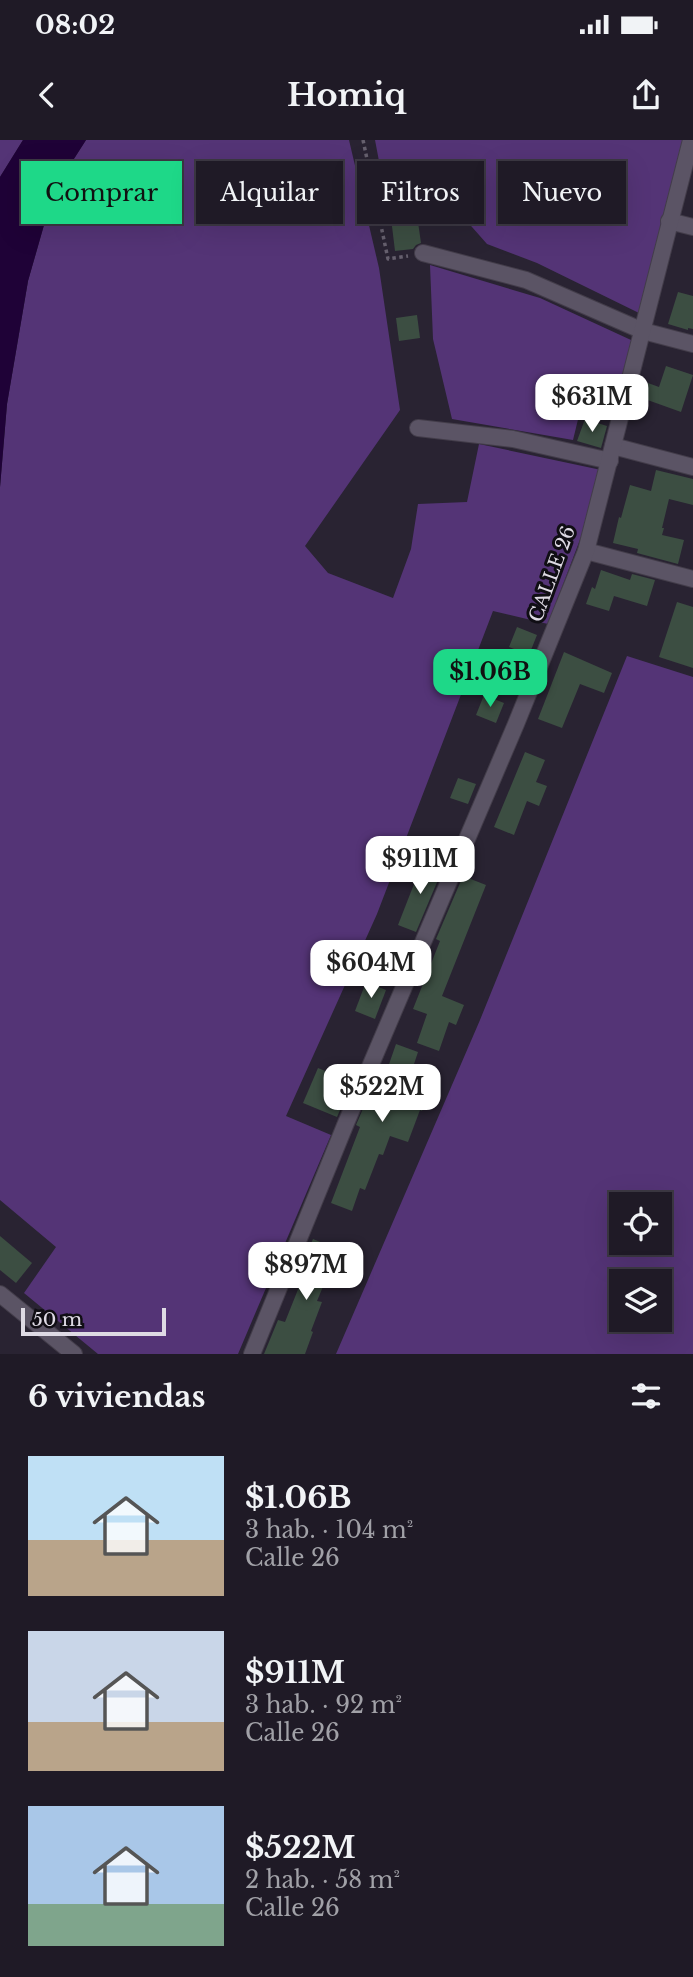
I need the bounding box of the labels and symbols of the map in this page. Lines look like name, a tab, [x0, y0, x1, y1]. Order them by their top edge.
pin: $631M	[543, 374, 641, 434]
street label: CALLE 26	[524, 523, 580, 625]
pin: $1.06B	[433, 650, 547, 709]
pin: $911M	[371, 836, 469, 896]
pin: $604M	[322, 940, 420, 1000]
pin: $522M	[333, 1065, 431, 1124]
pin: $897M	[257, 1242, 355, 1302]
scale bar	[21, 1305, 166, 1337]

